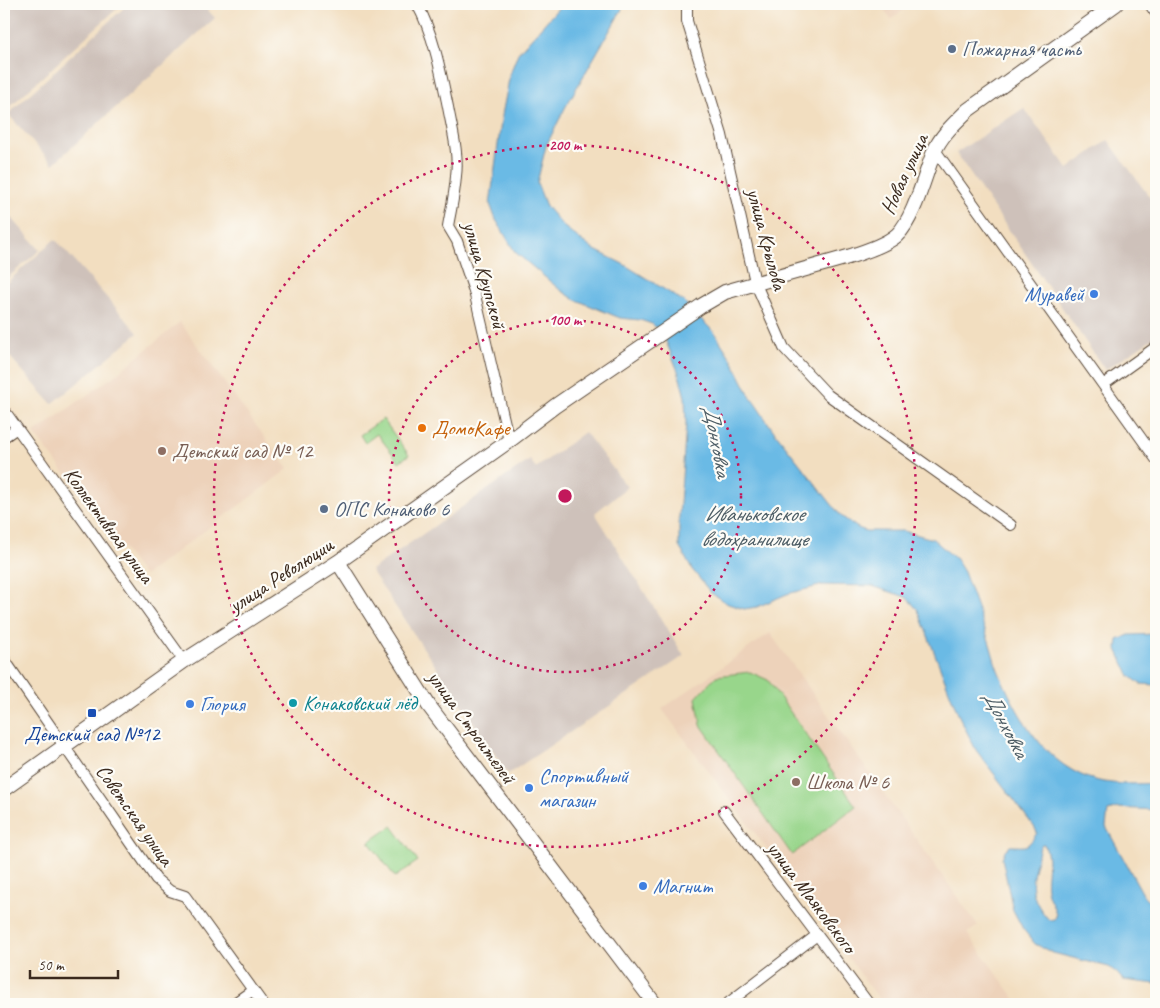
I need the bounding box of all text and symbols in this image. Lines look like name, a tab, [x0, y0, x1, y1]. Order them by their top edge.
place label: Пожарная часть	[962, 36, 1082, 62]
marker: Пожарная часть	[946, 43, 958, 55]
street label: Новая улица	[874, 127, 935, 218]
text: 200 m	[549, 136, 583, 155]
street label: улица Крылова	[740, 183, 793, 294]
street label: улица Крупской	[457, 217, 513, 333]
place label: Муравей	[1025, 281, 1085, 307]
marker: Муравей	[1088, 288, 1100, 300]
text: 100 m	[549, 311, 583, 330]
water label: Донховка	[696, 402, 738, 482]
place label: ДомоКафе	[432, 415, 512, 441]
marker: ДомоКафе	[416, 422, 428, 434]
place label: Детский сад № 12	[172, 438, 314, 464]
marker: Детский сад № 12	[156, 445, 168, 457]
street label: Коллективная улица	[58, 462, 161, 589]
centre of rings	[556, 487, 574, 505]
place label: ОПС Конаково 6	[334, 496, 450, 522]
water label: Иваньковское водохранилище	[701, 500, 810, 553]
marker: ОПС Конаково 6	[318, 503, 330, 515]
street label: улица Революции	[222, 531, 339, 619]
street label: улица Строителей	[421, 664, 523, 790]
water label: Донховка	[976, 685, 1037, 765]
place label: Конаковский лёд	[303, 690, 419, 716]
place label: Глория	[200, 691, 247, 717]
marker: Конаковский лёд	[287, 697, 299, 709]
marker: Глория	[184, 698, 196, 710]
marker: Детский сад №12	[86, 707, 98, 719]
place label: Детский сад №12	[24, 721, 161, 747]
street label: Советская улица	[90, 759, 181, 872]
place label: Спортивный магазин	[539, 763, 629, 813]
place label: Школа № 6	[806, 769, 890, 795]
marker: Школа № 6	[790, 776, 802, 788]
marker: Спортивный магазин	[523, 782, 535, 794]
street label: улица Маяковского	[760, 834, 864, 960]
place label: Магнит	[653, 873, 714, 899]
marker: Магнит	[637, 880, 649, 892]
scale bar	[30, 948, 118, 980]
text: 50 m	[38, 956, 65, 975]

